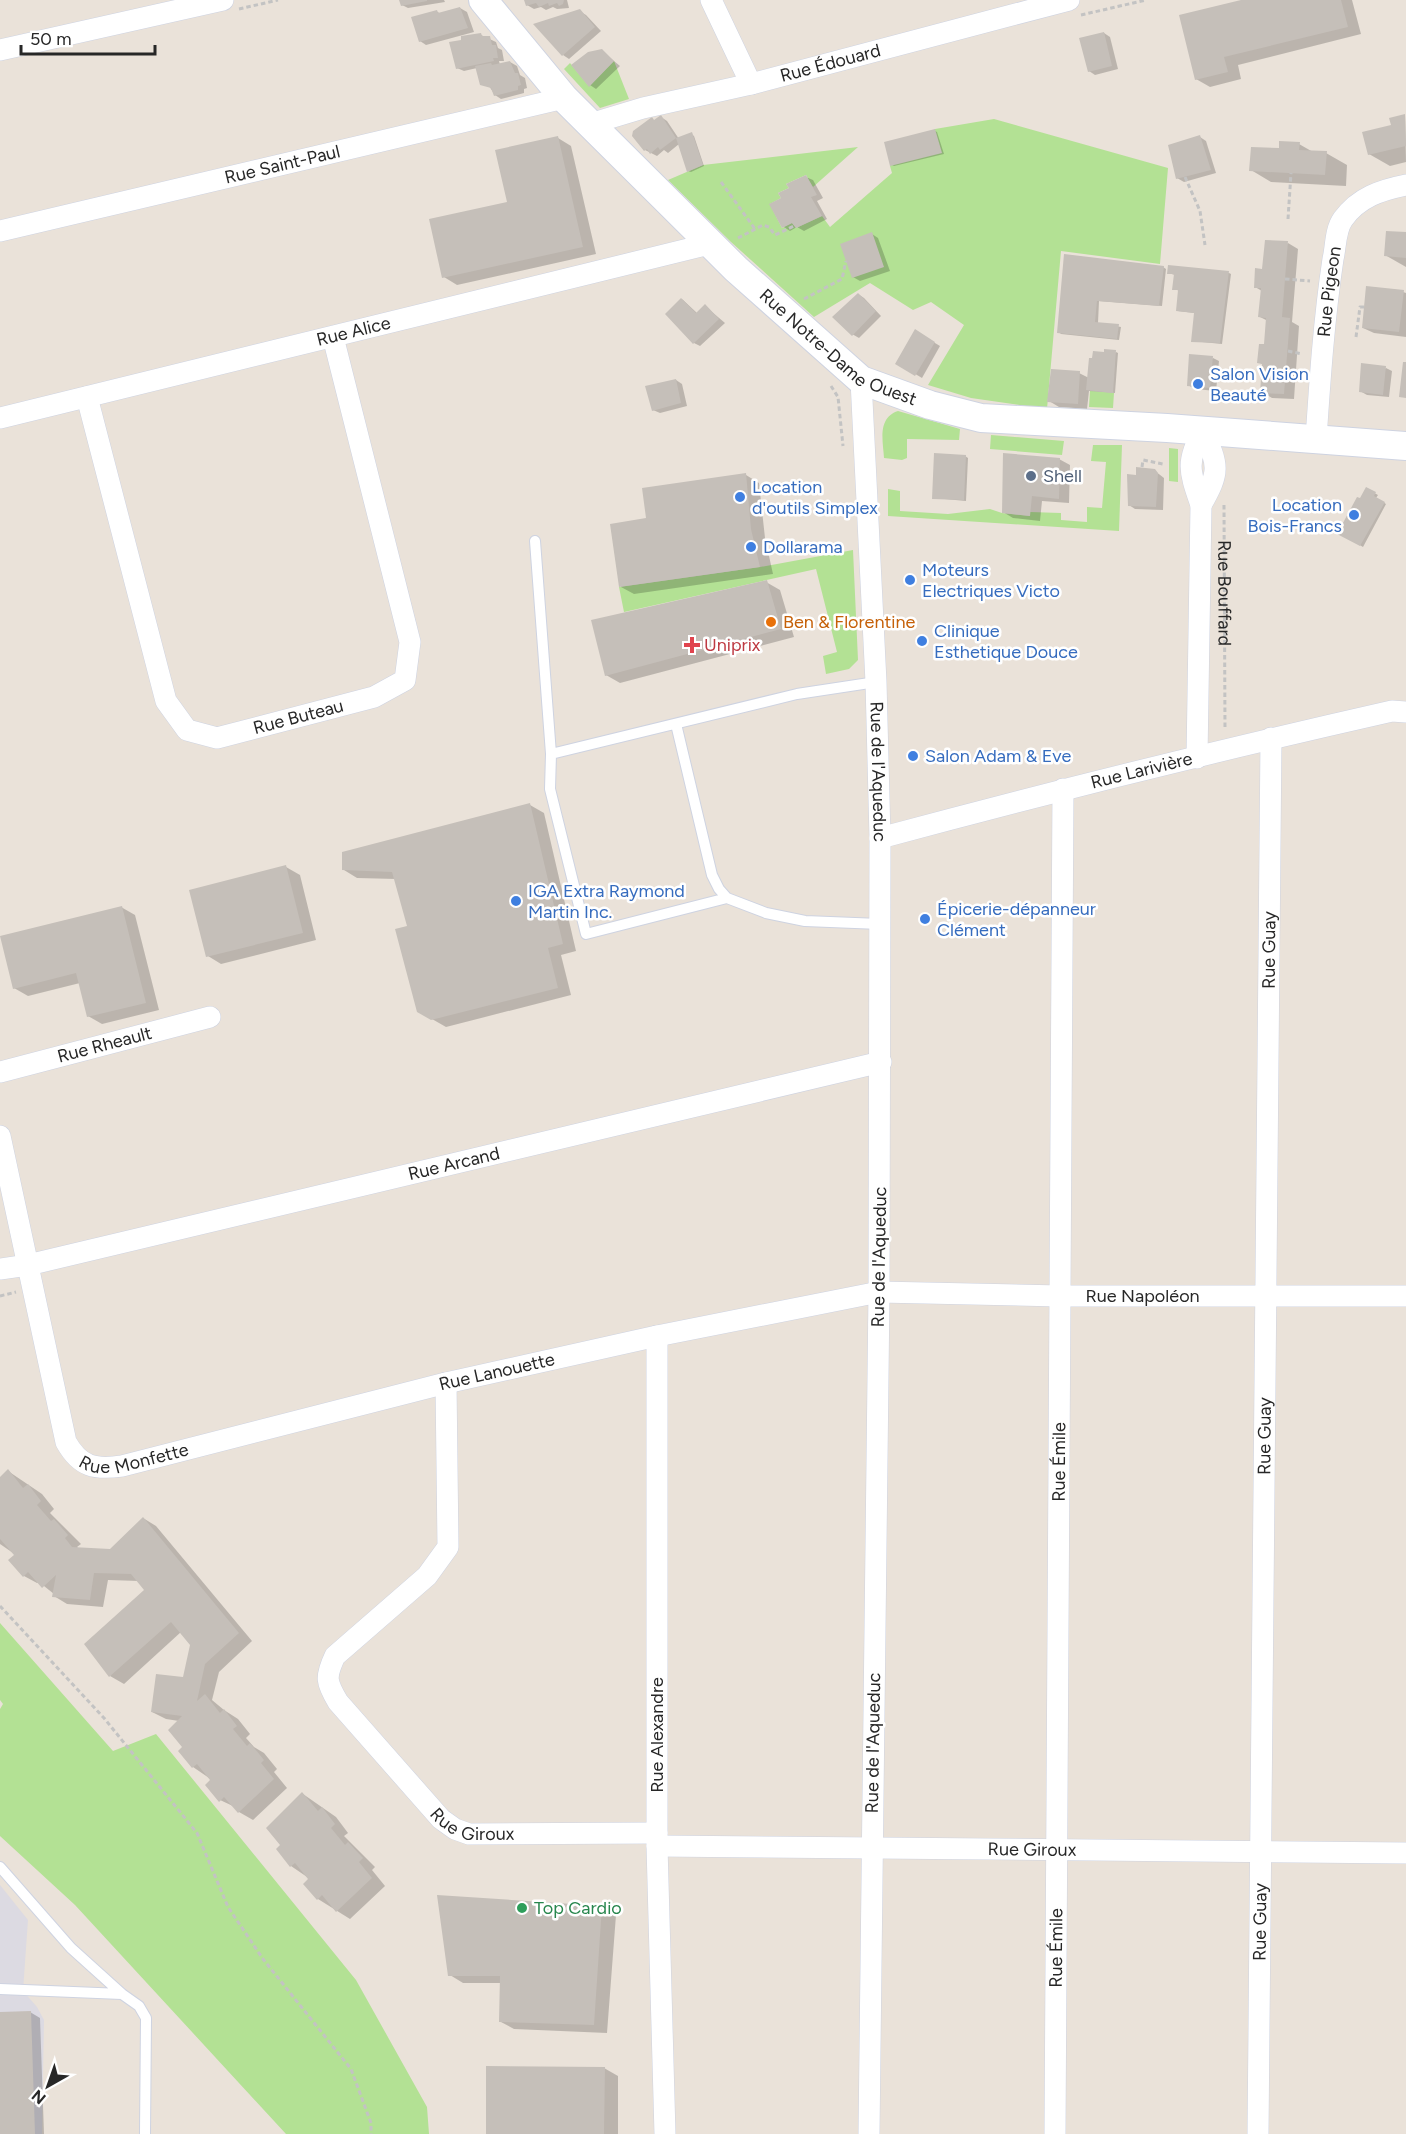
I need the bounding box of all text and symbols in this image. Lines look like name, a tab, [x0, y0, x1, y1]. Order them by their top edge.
scale bar	[21, 18, 154, 56]
text: 50 m	[30, 28, 72, 50]
street label: Rue Édouard	[778, 39, 883, 87]
street label: Rue Saint-Paul	[222, 140, 342, 189]
street label: Rue Pigeon	[1313, 245, 1346, 338]
street label: Rue Notre-Dame Ouest	[755, 284, 920, 410]
street label: Rue Alice	[314, 312, 393, 351]
place label: Salon Vision Beauté	[1210, 363, 1309, 406]
marker: Salon Vision Beauté	[1191, 377, 1205, 391]
place label: Shell	[1043, 465, 1082, 487]
marker: Shell	[1024, 469, 1038, 483]
place label: Location d'outils Simplex	[752, 476, 878, 519]
marker: Location d'outils Simplex	[733, 490, 747, 504]
place label: Location Bois-Francs	[1247, 494, 1342, 537]
marker: Location Bois-Francs	[1347, 508, 1361, 522]
place label: Dollarama	[763, 536, 843, 558]
marker: Dollarama	[744, 540, 758, 554]
street label: Rue Bouffard	[1213, 540, 1236, 646]
place label: Moteurs Electriques Victo	[922, 559, 1060, 602]
marker: Moteurs Electriques Victo	[903, 573, 917, 587]
place label: Ben & Florentine	[783, 611, 916, 633]
marker: Ben & Florentine	[764, 615, 778, 629]
place label: Clinique Esthetique Douce	[934, 620, 1078, 663]
place label: Uniprix	[704, 634, 761, 656]
marker: Clinique Esthetique Douce	[915, 634, 929, 648]
marker: Uniprix	[685, 638, 699, 652]
street label: Rue Buteau	[251, 694, 346, 739]
street label: Rue de l'Aqueduc	[865, 701, 891, 842]
place label: Salon Adam & Eve	[925, 745, 1072, 767]
street label: Rue Larivière	[1088, 747, 1195, 794]
marker: Salon Adam & Eve	[906, 749, 920, 763]
place label: IGA Extra Raymond Martin Inc.	[528, 880, 685, 923]
marker: IGA Extra Raymond Martin Inc.	[509, 894, 523, 908]
place label: Épicerie-dépanneur Clément	[937, 898, 1096, 941]
street label: Rue Guay	[1258, 910, 1280, 989]
marker: Épicerie-dépanneur Clément	[918, 912, 932, 926]
street label: Rue Rheault	[55, 1022, 154, 1068]
street label: Rue Arcand	[406, 1142, 502, 1185]
street label: Rue de l'Aqueduc	[867, 1186, 891, 1328]
street label: Rue Napoléon	[1085, 1285, 1200, 1307]
street label: Rue Lanouette	[437, 1348, 557, 1395]
street label: Rue Guay	[1253, 1396, 1276, 1475]
street label: Rue Émile	[1048, 1422, 1070, 1502]
street label: Rue Monfette	[75, 1438, 191, 1478]
street label: Rue de l'Aqueduc	[861, 1672, 885, 1814]
street label: Rue Alexandre	[646, 1677, 668, 1793]
street label: Rue Giroux	[425, 1803, 515, 1846]
street label: Rue Giroux	[988, 1838, 1077, 1861]
street label: Rue Guay	[1249, 1882, 1271, 1961]
place label: Top Cardio	[534, 1897, 622, 1919]
marker: Top Cardio	[515, 1901, 529, 1915]
street label: Rue Émile	[1045, 1908, 1067, 1988]
north arrow	[18, 2056, 78, 2116]
text: N	[28, 2086, 50, 2108]

